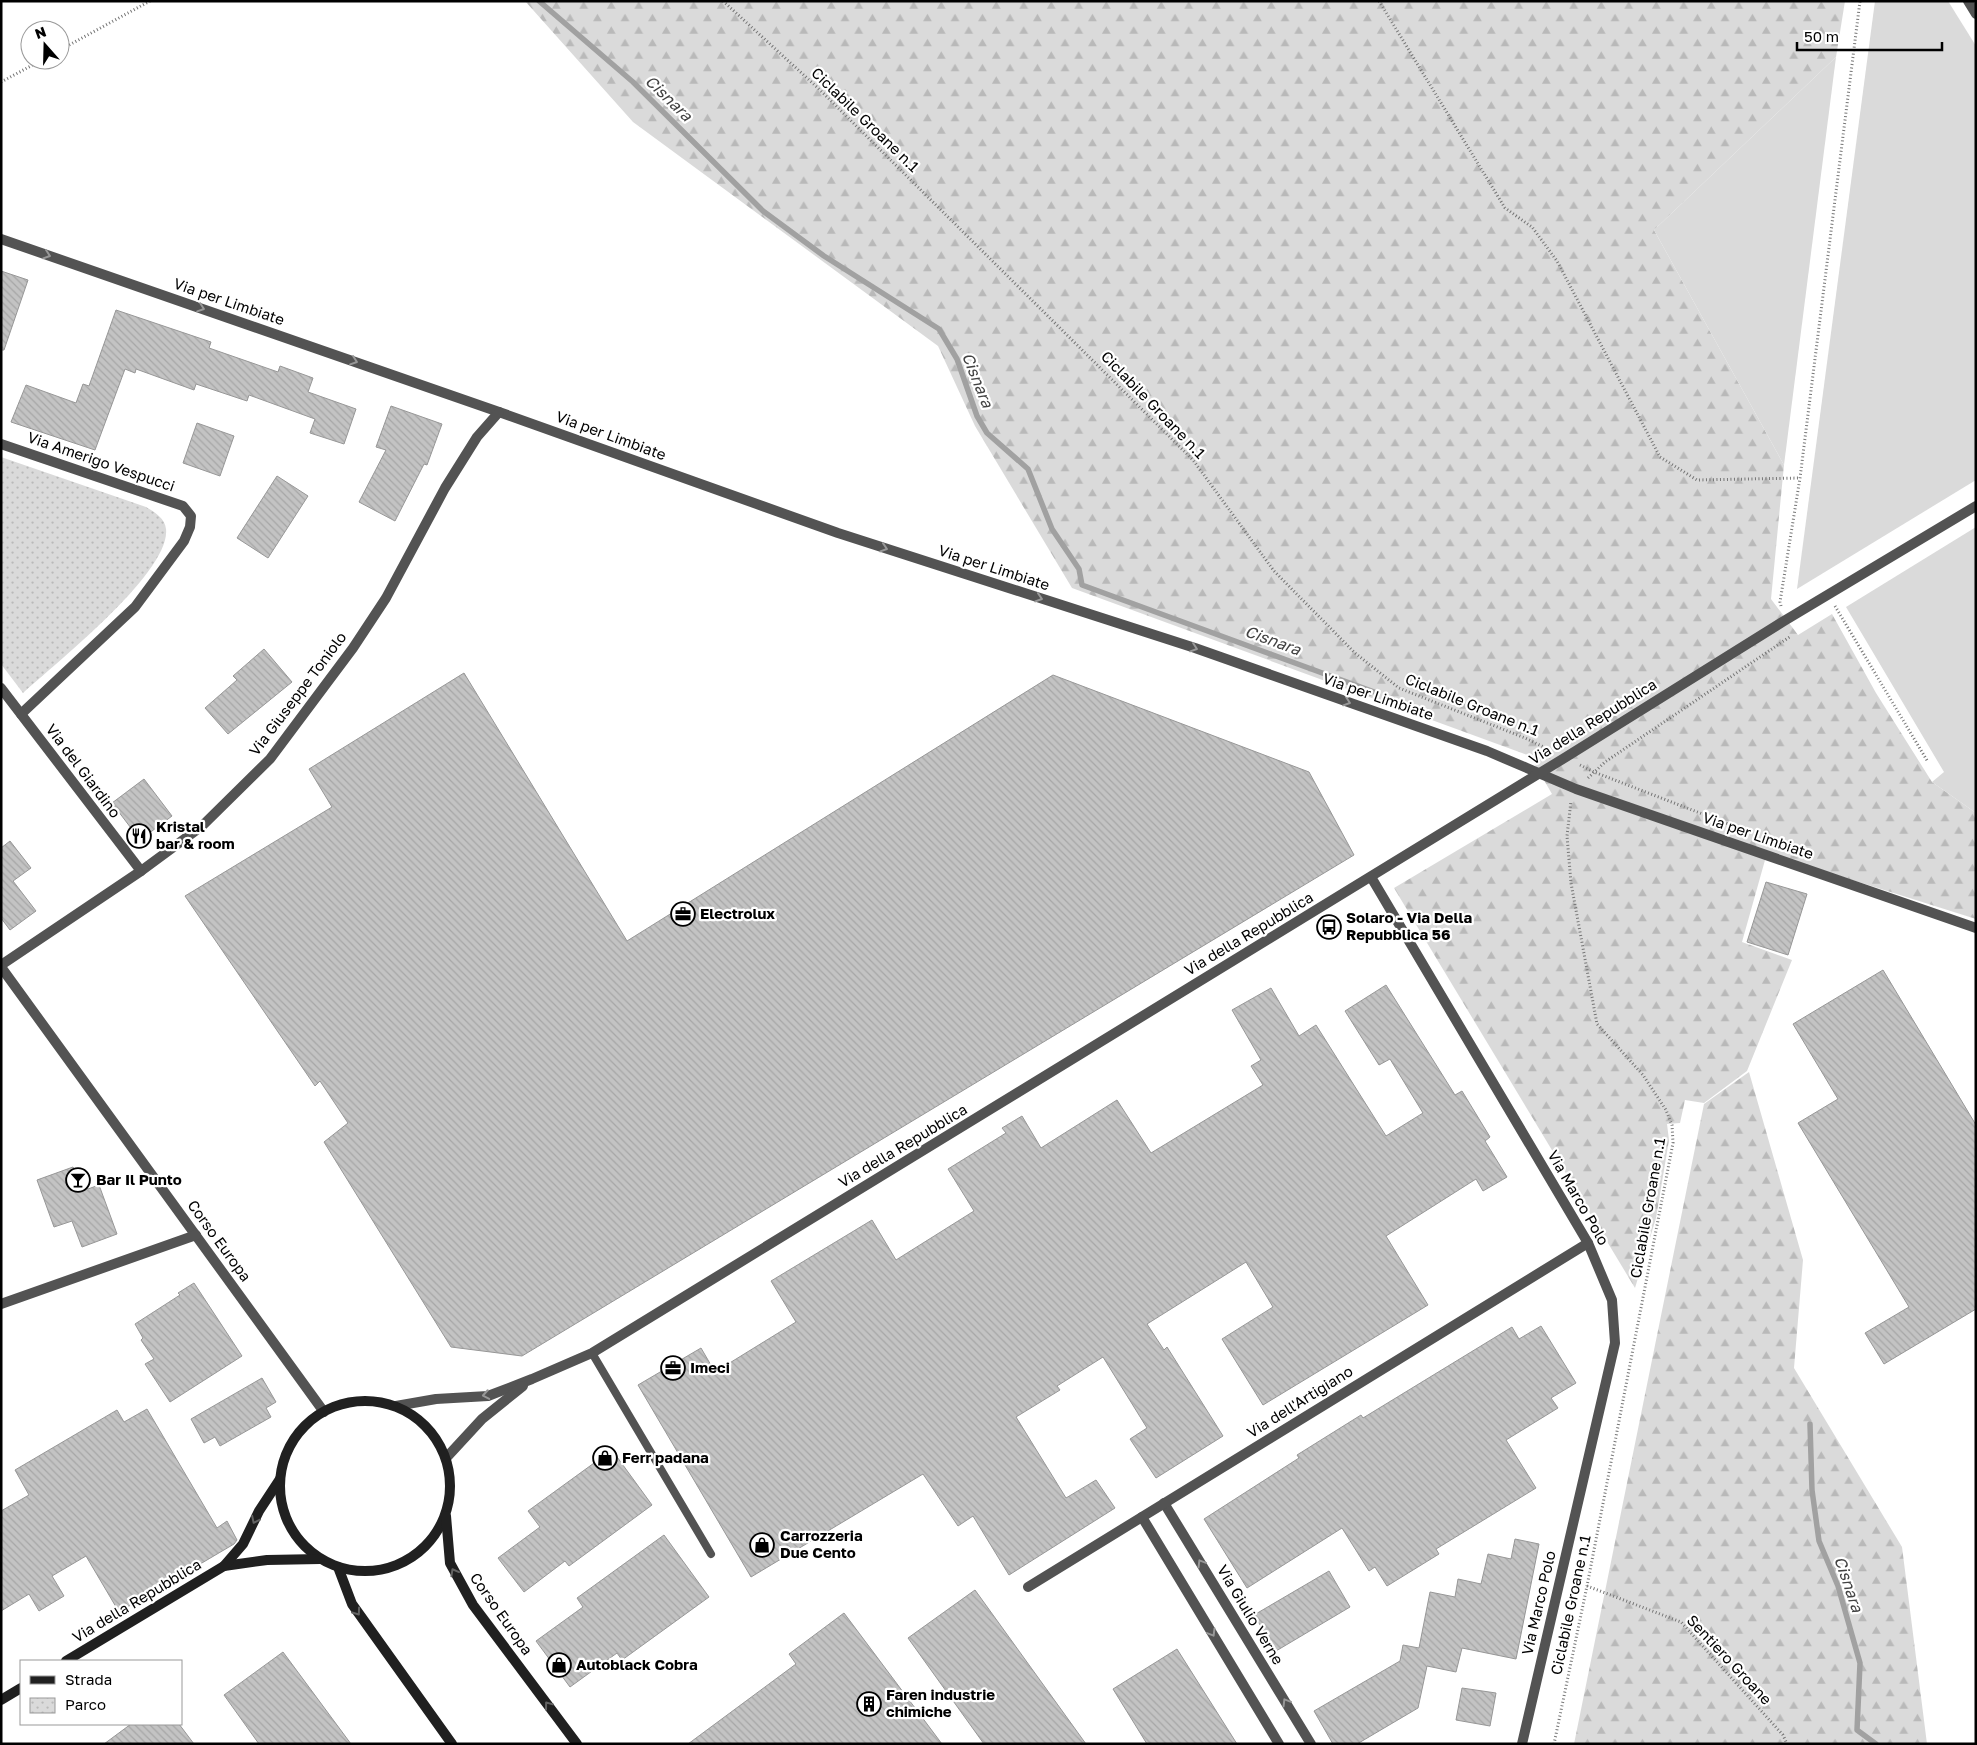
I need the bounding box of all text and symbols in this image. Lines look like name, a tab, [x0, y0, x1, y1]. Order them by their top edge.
north arrow	[20, 20, 70, 70]
scale bar	[1797, 20, 1942, 52]
text: N	[32, 23, 48, 42]
text: 50 m	[1804, 27, 1839, 45]
street label: Ciclabile Groane n.1	[808, 63, 923, 175]
water label: Cisnara	[641, 71, 697, 126]
one-way arrow	[43, 249, 51, 259]
street label: Via per Limbiate	[172, 274, 287, 329]
one-way arrow	[196, 302, 205, 312]
street label: Ciclabile Groane n.1	[1098, 347, 1210, 462]
water label: Cisnara	[958, 350, 998, 411]
one-way arrow	[350, 356, 358, 366]
street label: Via per Limbiate	[554, 407, 669, 463]
street label: Via Amerigo Vespucci	[25, 427, 177, 495]
street label: Via per Limbiate	[936, 541, 1053, 594]
one-way arrow	[879, 543, 888, 553]
one-way arrow	[1034, 592, 1043, 602]
water label: Cisnara	[1242, 621, 1304, 660]
street label: Via Giuseppe Toniolo	[245, 628, 350, 759]
one-way arrow	[1189, 642, 1197, 652]
street label: Via per Limbiate	[1321, 669, 1436, 724]
street label: Ciclabile Groane n.1	[1403, 669, 1542, 739]
street label: Via della Repubblica	[1525, 675, 1660, 768]
one-way arrow	[1342, 696, 1351, 706]
street label: Via del Giardino	[43, 720, 125, 821]
street label: Via per Limbiate	[1701, 808, 1816, 863]
place label: Kristal bar & room	[156, 817, 235, 852]
restaurant icon: Kristal bar & room	[126, 823, 152, 849]
street label: Via della Repubblica	[1181, 888, 1316, 979]
office icon: Electrolux	[670, 901, 696, 927]
place label: Electrolux	[700, 904, 775, 922]
place label: Solaro - Via Della Repubblica 56	[1346, 908, 1472, 943]
bus stop icon: Solaro - Via Della Repubblica 56	[1316, 914, 1342, 940]
street label: Via della Repubblica	[835, 1100, 970, 1191]
street label: Ciclabile Groane n.1	[1626, 1136, 1668, 1280]
street label: Via Marco Polo	[1544, 1147, 1613, 1248]
bar icon: Bar Il Punto	[65, 1167, 91, 1193]
place label: Bar Il Punto	[96, 1170, 182, 1188]
street label: Corso Europa	[184, 1196, 255, 1285]
office icon: Imeci	[660, 1355, 686, 1381]
place label: Imeci	[690, 1358, 730, 1376]
street label: Via dell'Artigiano	[1243, 1361, 1356, 1441]
one-way arrow	[481, 1389, 490, 1399]
shop icon: Ferr padana	[592, 1445, 618, 1471]
place label: Ferr padana	[622, 1448, 709, 1466]
one-way arrow	[251, 1515, 261, 1524]
place label: Carrozzeria Due Cento	[780, 1526, 863, 1561]
shop icon: Carrozzeria Due Cento	[749, 1532, 775, 1558]
street label: Ciclabile Groane n.1	[1546, 1533, 1594, 1676]
street label: Via Marco Polo	[1517, 1549, 1559, 1657]
water label: Cisnara	[1830, 1553, 1868, 1615]
street label: Via della Repubblica	[69, 1555, 204, 1646]
one-way arrow	[1198, 1560, 1208, 1569]
street label: Via Giulio Verne	[1214, 1561, 1288, 1668]
one-way arrow	[451, 1568, 461, 1577]
street label: Corso Europa	[467, 1569, 537, 1658]
one-way arrow	[352, 1606, 360, 1615]
street label: Sentiero Groane	[1684, 1611, 1776, 1708]
one-way arrow	[1206, 1628, 1215, 1637]
shop icon: Autoblack Cobra	[546, 1652, 572, 1678]
place label: Autoblack Cobra	[576, 1655, 698, 1673]
legend	[20, 1660, 182, 1725]
text: Strada	[65, 1670, 112, 1688]
place label: Faren industrie chimiche	[886, 1685, 995, 1720]
building icon: Faren industrie chimiche	[856, 1691, 882, 1717]
text: Parco	[65, 1695, 106, 1713]
one-way arrow	[1282, 1699, 1292, 1708]
one-way arrow	[545, 1702, 553, 1711]

